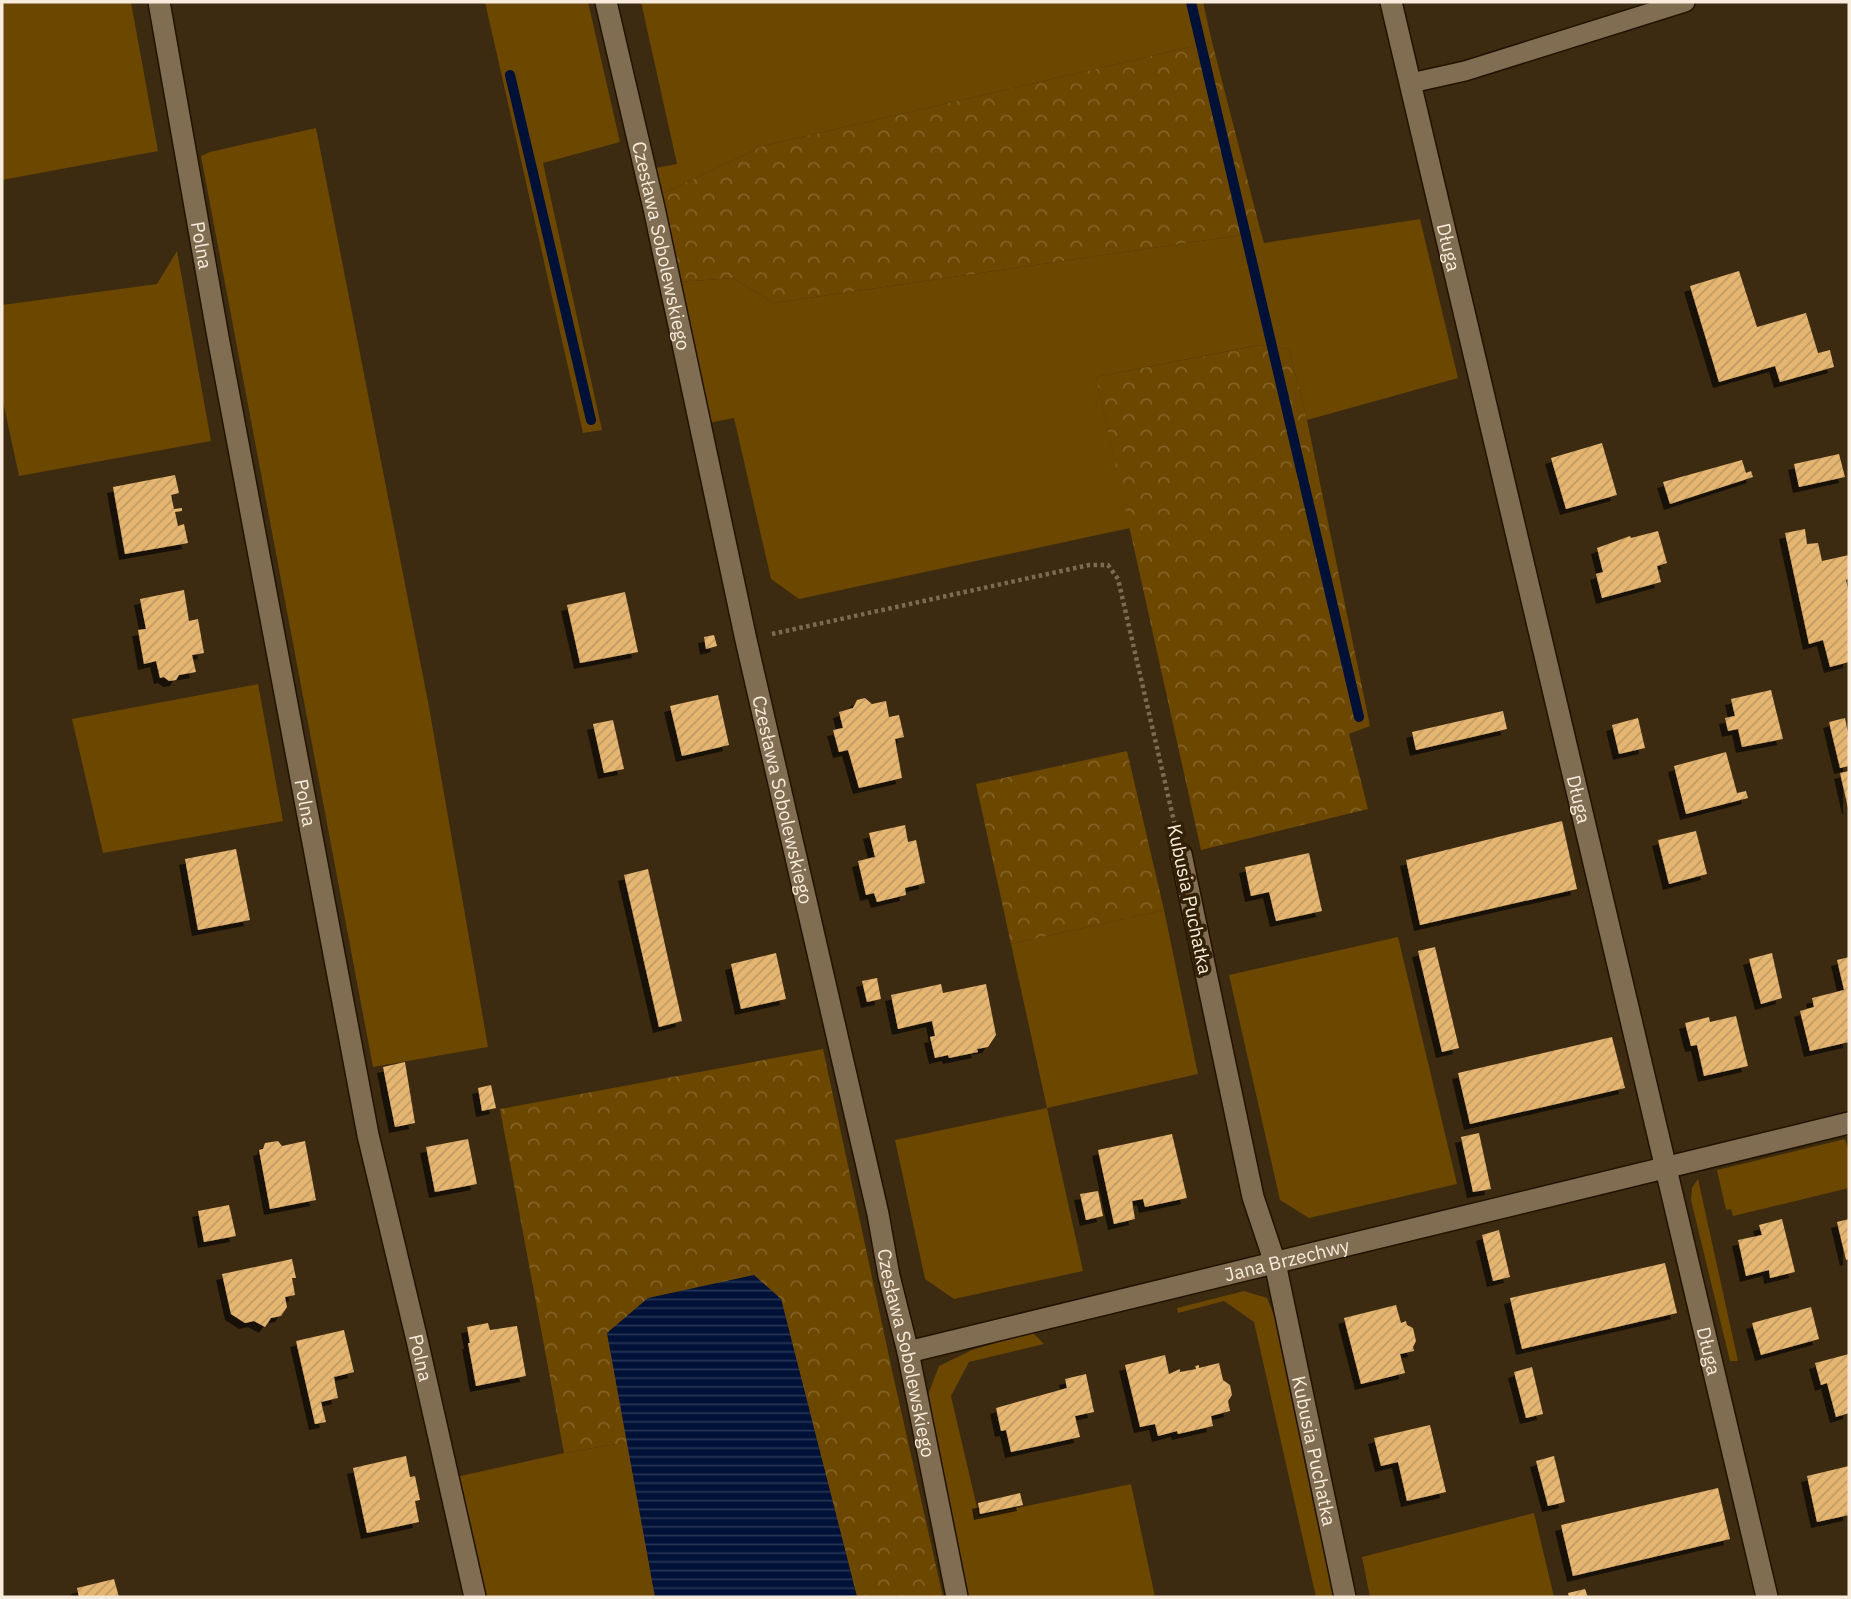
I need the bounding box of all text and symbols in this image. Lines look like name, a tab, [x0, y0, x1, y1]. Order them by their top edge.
street label: Czesława Sobolewskiego	[627, 139, 696, 352]
street label: Polna	[186, 220, 218, 271]
street label: Długa	[1432, 221, 1466, 274]
street label: Czesława Sobolewskiego	[747, 693, 818, 906]
street label: Długa	[1562, 773, 1596, 826]
street label: Polna	[289, 777, 322, 828]
street label: Kubusia Puchatka	[1162, 822, 1218, 976]
street label: Jana Brzechwy	[1222, 1233, 1353, 1287]
street label: Czesława Sobolewskiego	[872, 1247, 941, 1459]
street label: Długa	[1692, 1324, 1726, 1378]
street label: Polna	[404, 1332, 438, 1384]
street label: Kubusia Puchatka	[1287, 1374, 1342, 1528]

